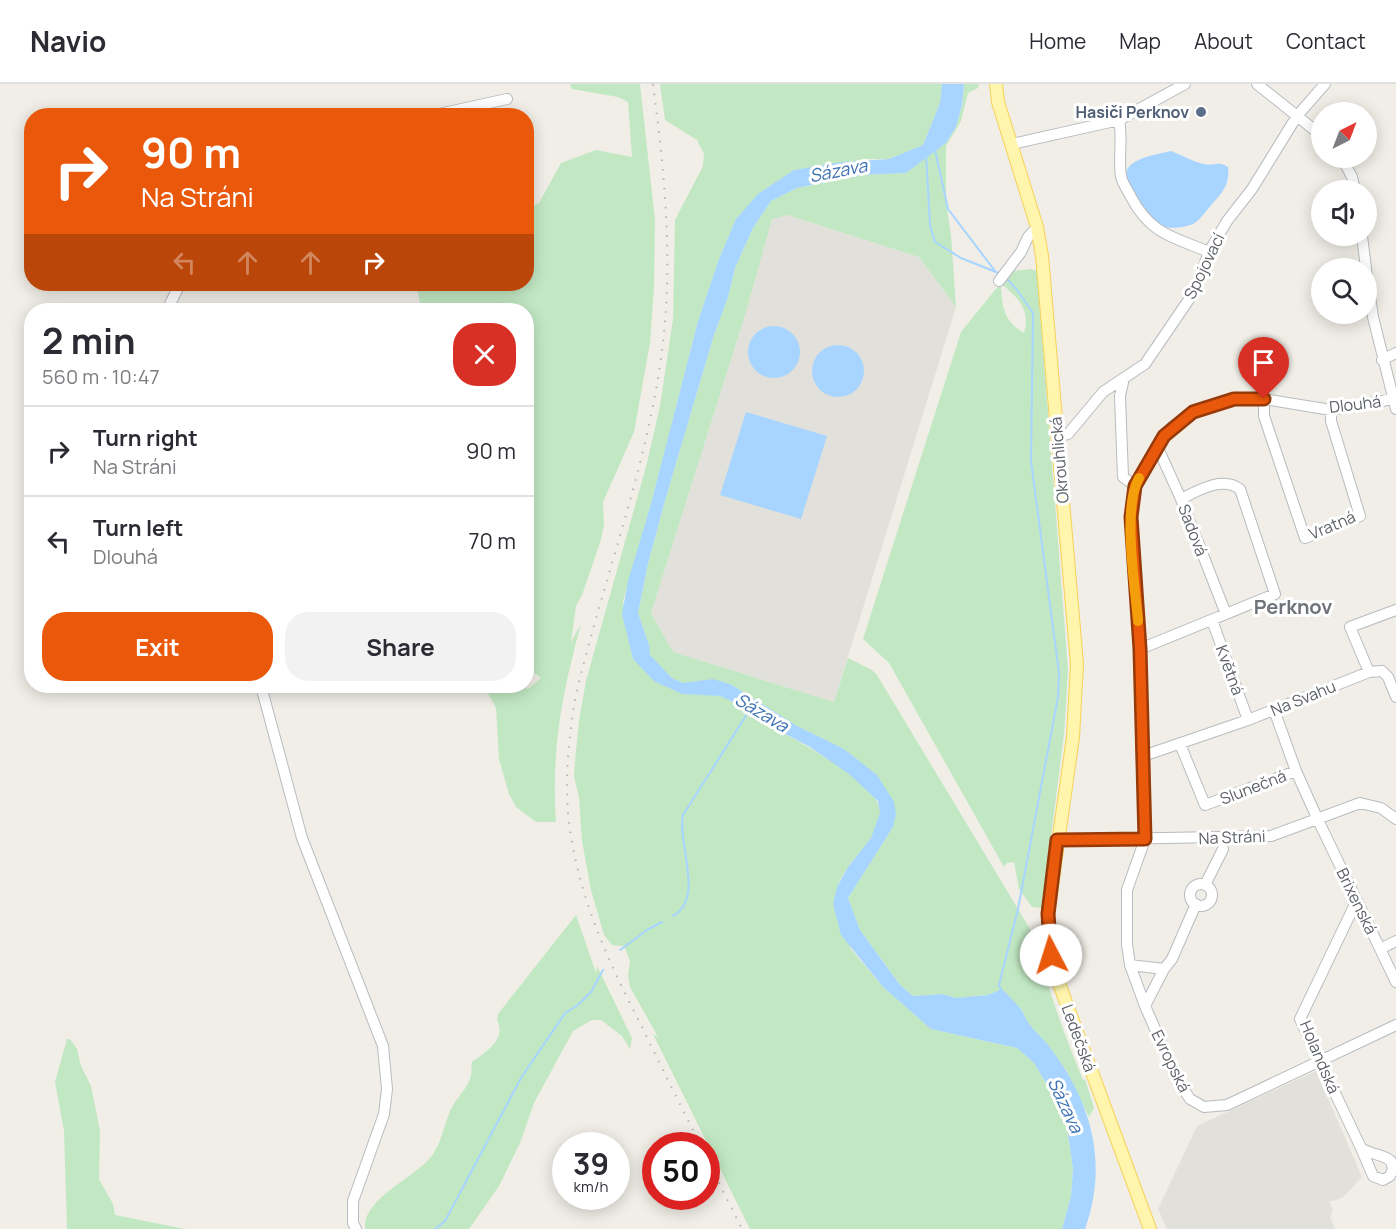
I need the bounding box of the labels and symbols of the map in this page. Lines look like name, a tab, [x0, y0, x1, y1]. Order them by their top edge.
place label: Hasiči Perknov	[1075, 101, 1189, 123]
north arrow	[1311, 102, 1377, 168]
marker: Hasiči Perknov	[1194, 105, 1208, 119]
water label: Sázava	[807, 152, 870, 187]
street label: Spojovací	[1179, 229, 1230, 303]
pin	[1238, 337, 1289, 399]
street label: Dlouhá	[1328, 390, 1382, 418]
street label: Okrouhlická	[1044, 416, 1074, 504]
street label: Sadová	[1173, 501, 1213, 559]
street label: Vratná	[1305, 505, 1359, 545]
district label: Perknov	[1254, 593, 1332, 620]
street label: Květná	[1211, 642, 1249, 698]
street label: Na Svahu	[1267, 675, 1339, 721]
water label: Sázava	[731, 687, 794, 738]
street label: Slunečná	[1217, 764, 1289, 810]
street label: Na Stráni	[1198, 825, 1266, 849]
street label: Brixenská	[1331, 864, 1383, 938]
position arrow	[1019, 923, 1083, 987]
street label: Ledečská	[1057, 1001, 1101, 1075]
street label: Holandská	[1295, 1017, 1345, 1097]
street label: Evropská	[1146, 1026, 1196, 1096]
water label: Sázava	[1043, 1073, 1090, 1137]
speed limit sign: 50	[642, 1132, 720, 1210]

